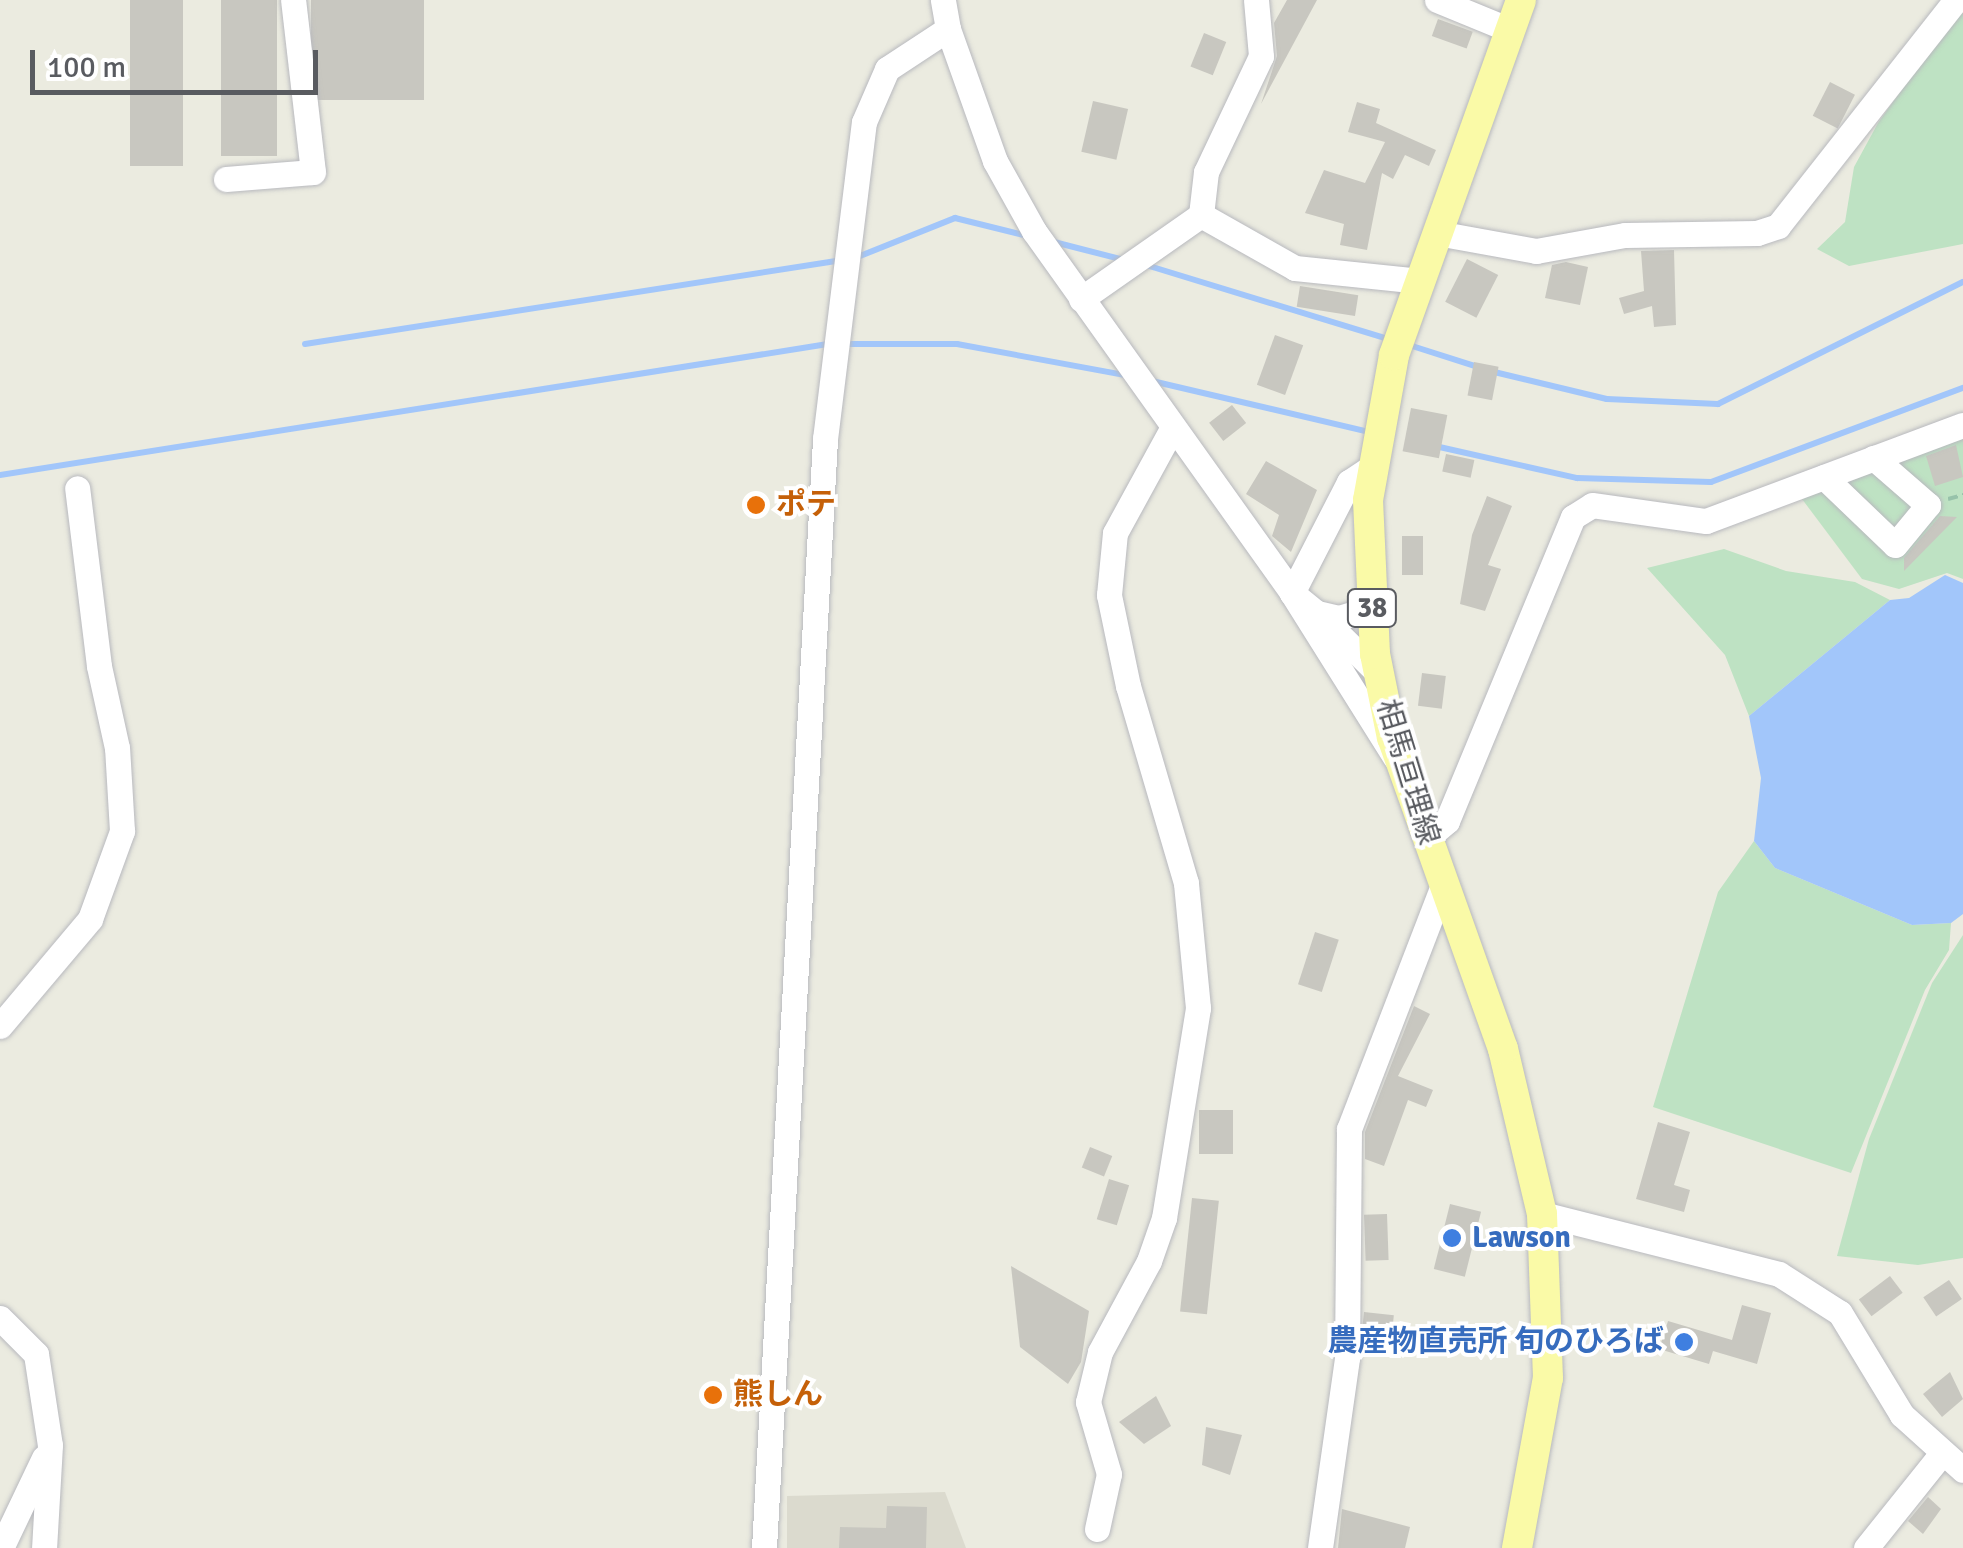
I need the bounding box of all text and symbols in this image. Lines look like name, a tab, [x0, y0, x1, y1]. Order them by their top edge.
scale bar	[35, 30, 322, 92]
text: 100 m	[47, 49, 126, 86]
place label: ポテ	[776, 487, 836, 523]
marker: ポテ	[745, 494, 767, 516]
road number: 38	[1344, 585, 1400, 631]
street label: 相馬亘理線	[1368, 695, 1446, 849]
place label: Lawson	[1472, 1220, 1571, 1256]
marker: Lawson	[1441, 1227, 1463, 1249]
place label: 農産物直売所 旬のひろば	[1327, 1324, 1664, 1360]
marker: 農産物直売所 旬のひろば	[1673, 1331, 1695, 1353]
place label: 熊しん	[733, 1377, 823, 1413]
marker: 熊しん	[702, 1384, 724, 1406]

